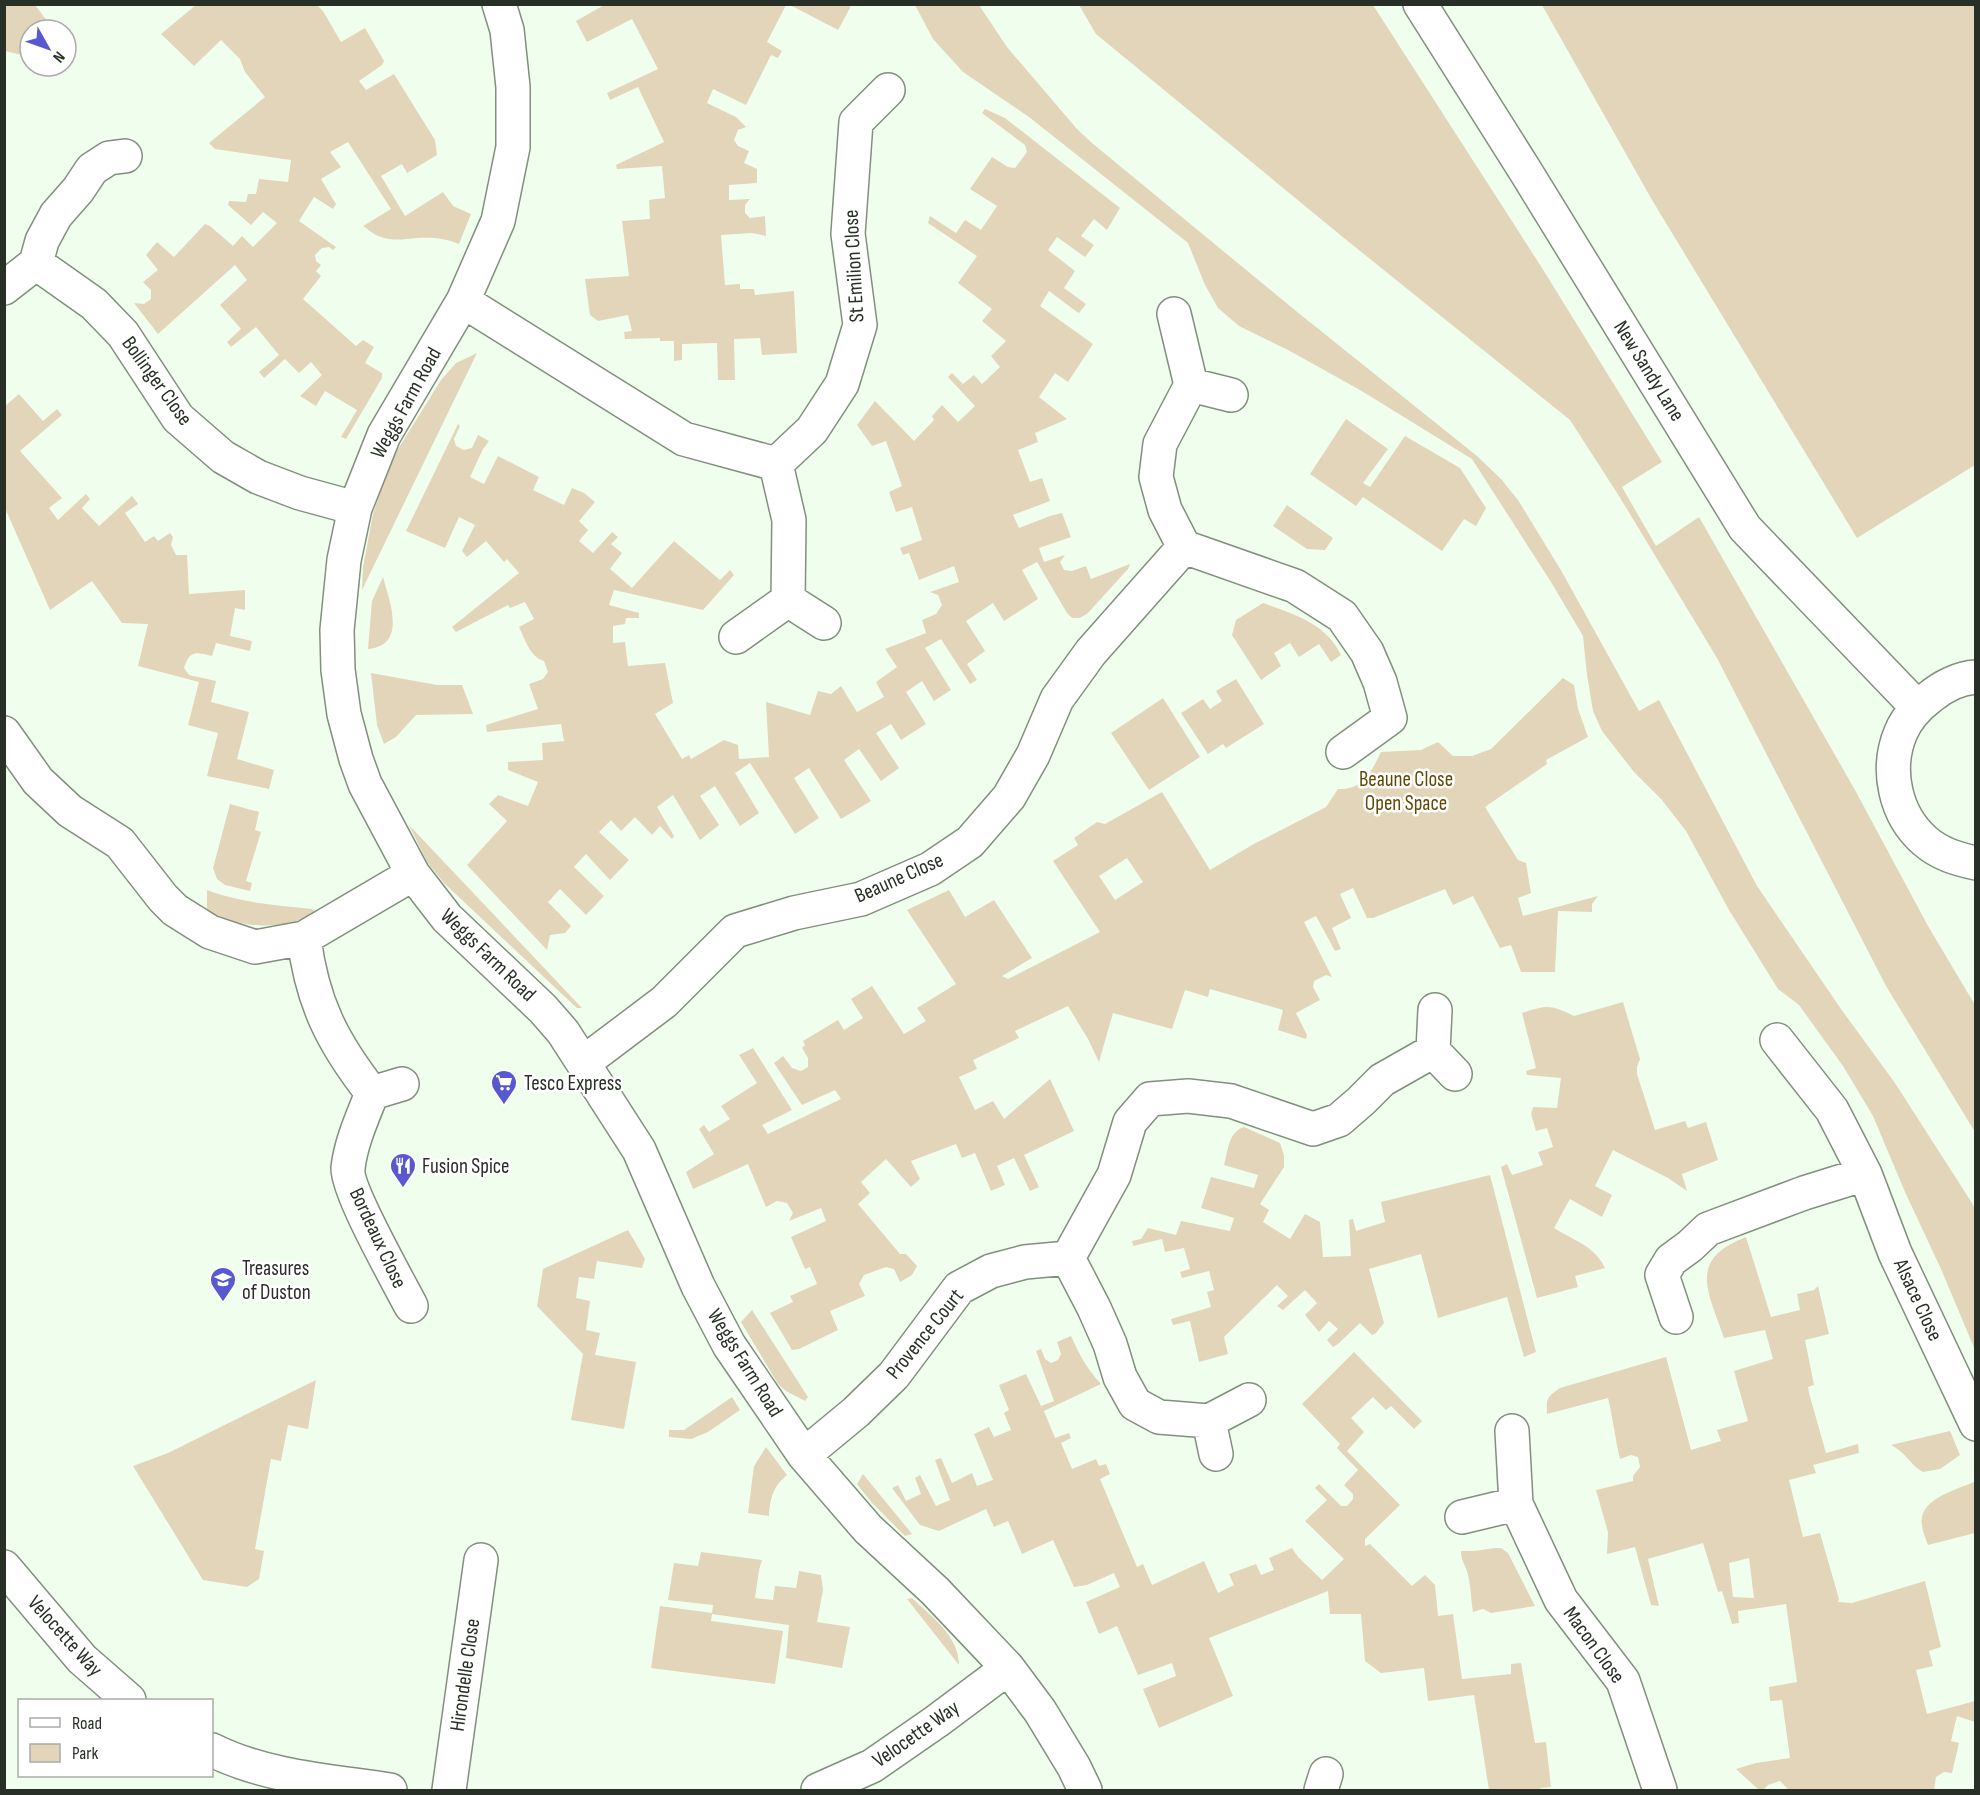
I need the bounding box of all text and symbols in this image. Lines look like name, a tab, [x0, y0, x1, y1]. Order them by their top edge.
north arrow	[18, 18, 78, 78]
text: N	[48, 47, 68, 66]
street label: St Emilion Close	[839, 209, 869, 323]
street label: New Sandy Lane	[1608, 316, 1690, 426]
street label: Bollinger Close	[116, 332, 198, 430]
street label: Weggs Farm Road	[365, 343, 447, 463]
park label: Beaune Close Open Space	[1359, 767, 1453, 816]
street label: Beaune Close	[851, 847, 947, 909]
street label: Weggs Farm Road	[435, 903, 541, 1007]
supermarket icon: Tesco Express	[489, 1068, 519, 1106]
place label: Tesco Express	[524, 1071, 622, 1096]
restaurant icon: Fusion Spice	[388, 1151, 418, 1189]
place label: Fusion Spice	[422, 1154, 510, 1179]
street label: Bordeaux Close	[344, 1184, 412, 1292]
street label: Alsace Close	[1888, 1254, 1948, 1345]
place label: Treasures of Duston	[242, 1256, 311, 1305]
school or university icon: Treasures of Duston	[208, 1265, 238, 1303]
street label: Provence Court	[881, 1284, 969, 1384]
street label: Weggs Farm Road	[702, 1304, 788, 1422]
street label: Velocette Way	[22, 1590, 108, 1682]
street label: Macon Close	[1558, 1602, 1630, 1688]
street label: Hirondelle Close	[445, 1617, 485, 1733]
street label: Velocette Way	[868, 1695, 964, 1773]
legend	[18, 1699, 213, 1777]
text: Road	[72, 1713, 102, 1734]
text: Park	[72, 1743, 98, 1764]

